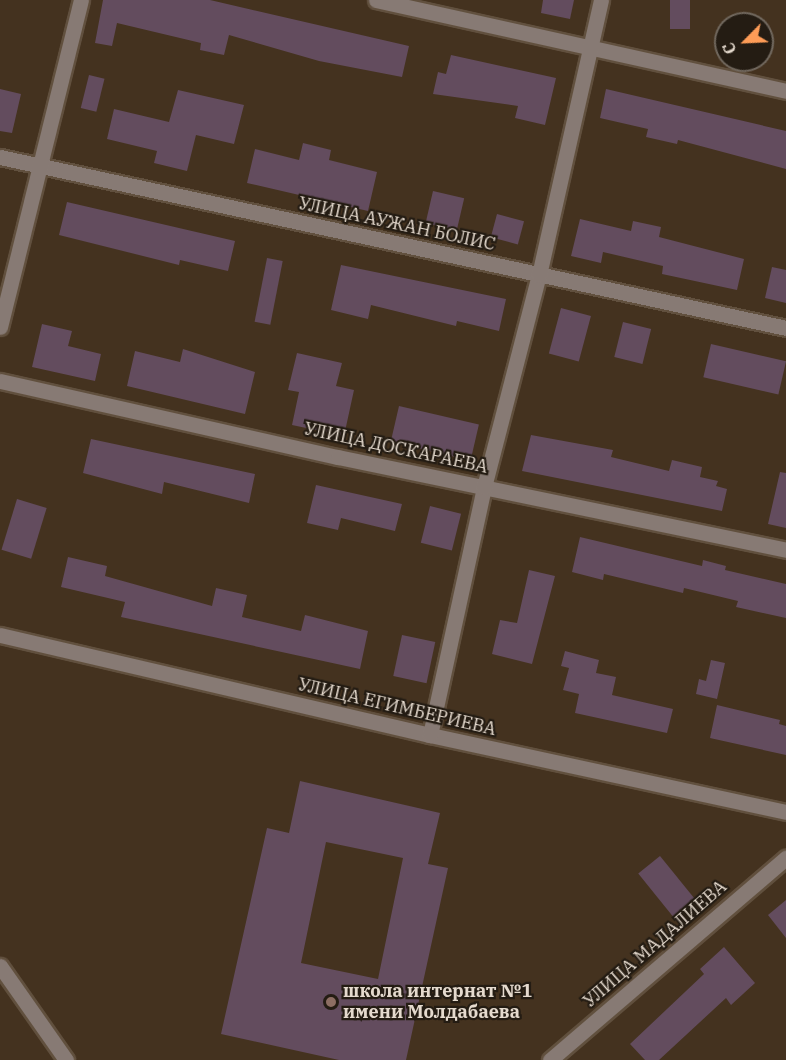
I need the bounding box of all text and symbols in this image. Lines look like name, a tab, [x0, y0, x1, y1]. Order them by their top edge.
north arrow	[714, 12, 774, 72]
text: С	[718, 40, 741, 57]
street label: УЛИЦА АУЖАН БОЛИС	[297, 193, 497, 255]
street label: УЛИЦА ДОСКАРАЕВА	[302, 418, 490, 478]
street label: УЛИЦА ЕГИМБЕРИЕВА	[296, 674, 498, 740]
street label: УЛИЦА МАДАЛИЕВА	[579, 876, 731, 1012]
place label: школа интернат №1 имени Молдабаева	[343, 981, 532, 1024]
marker: школа интернат №1 имени Молдабаева	[324, 995, 338, 1009]

